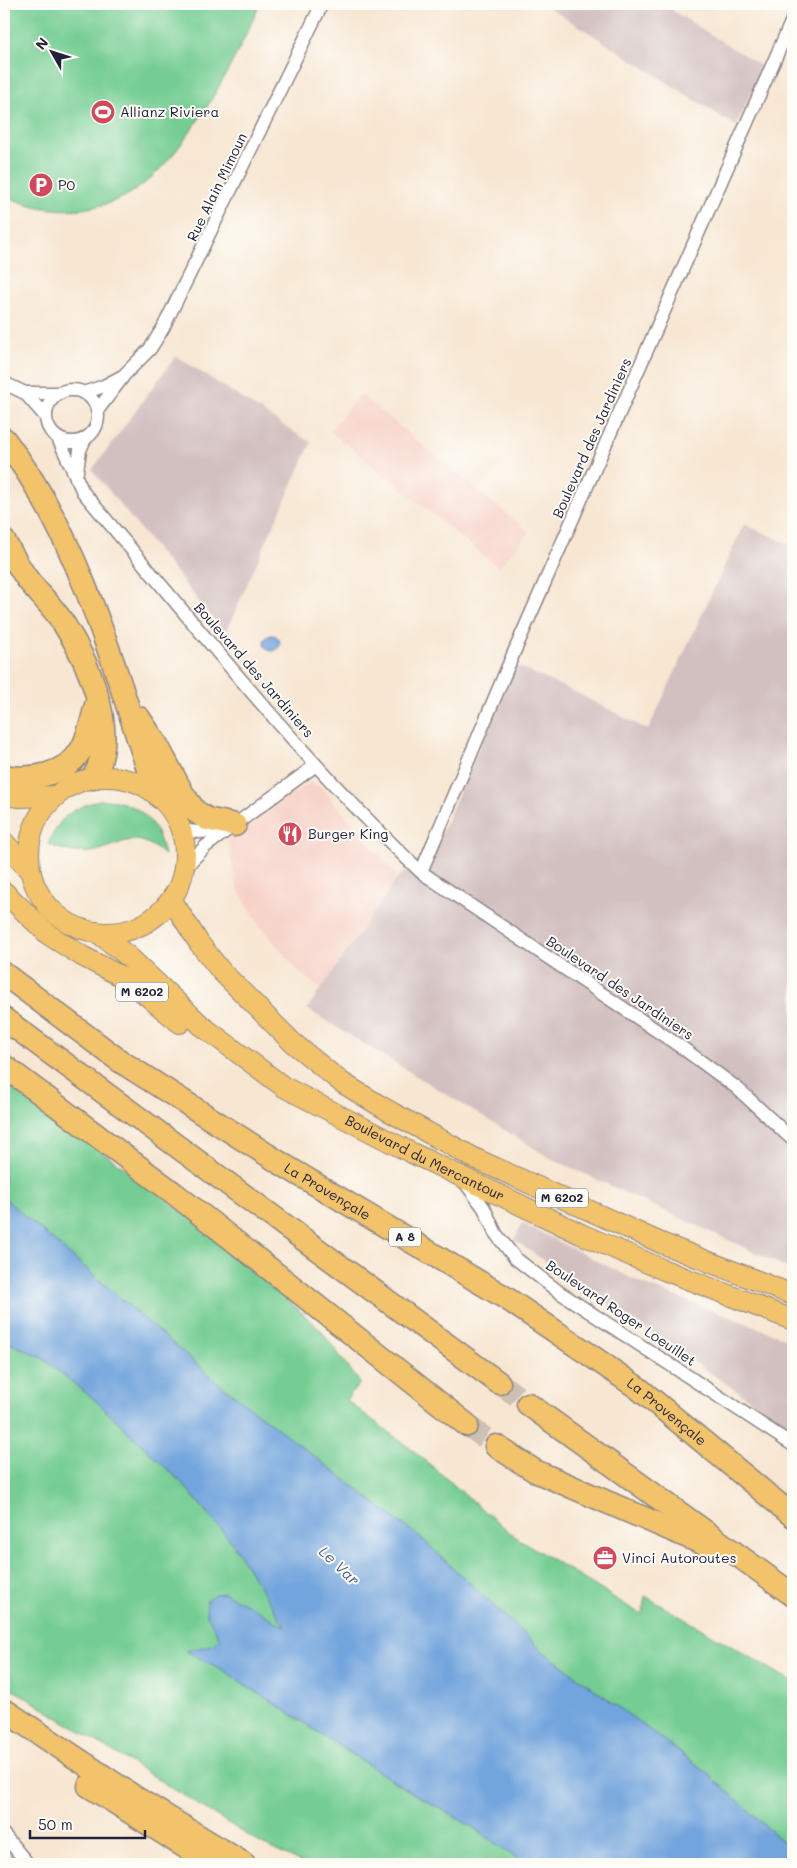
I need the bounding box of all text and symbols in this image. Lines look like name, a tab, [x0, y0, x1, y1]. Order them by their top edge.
north arrow	[28, 28, 78, 78]
text: N	[31, 33, 52, 54]
sports icon: Allianz Riviera	[90, 99, 116, 125]
place label: Allianz Riviera	[120, 102, 219, 121]
street label: Rue Alain Mimoun	[182, 129, 251, 244]
parking icon: P0	[28, 172, 54, 198]
place label: P0	[58, 175, 76, 194]
street label: Boulevard des Jardiniers	[548, 355, 635, 521]
street label: Boulevard des Jardiniers	[190, 598, 318, 741]
restaurant icon: Burger King	[277, 821, 303, 847]
place label: Burger King	[308, 824, 388, 843]
street label: Boulevard des Jardiniers	[543, 931, 697, 1044]
road number: M 6202	[116, 982, 168, 1002]
street label: Boulevard du Mercantour	[342, 1110, 508, 1205]
street label: La Provençale	[281, 1158, 374, 1224]
road number: M 6202	[536, 1188, 588, 1208]
road number: A 8	[389, 1228, 421, 1246]
street label: Boulevard Roger Loeuillet	[543, 1255, 700, 1370]
street label: La Provençale	[623, 1373, 711, 1450]
water label: Le Var	[315, 1541, 365, 1590]
office icon: Vinci Autoroutes	[592, 1545, 618, 1571]
place label: Vinci Autoroutes	[622, 1548, 736, 1567]
scale bar	[30, 1808, 145, 1840]
text: 50 m	[38, 1814, 73, 1834]

